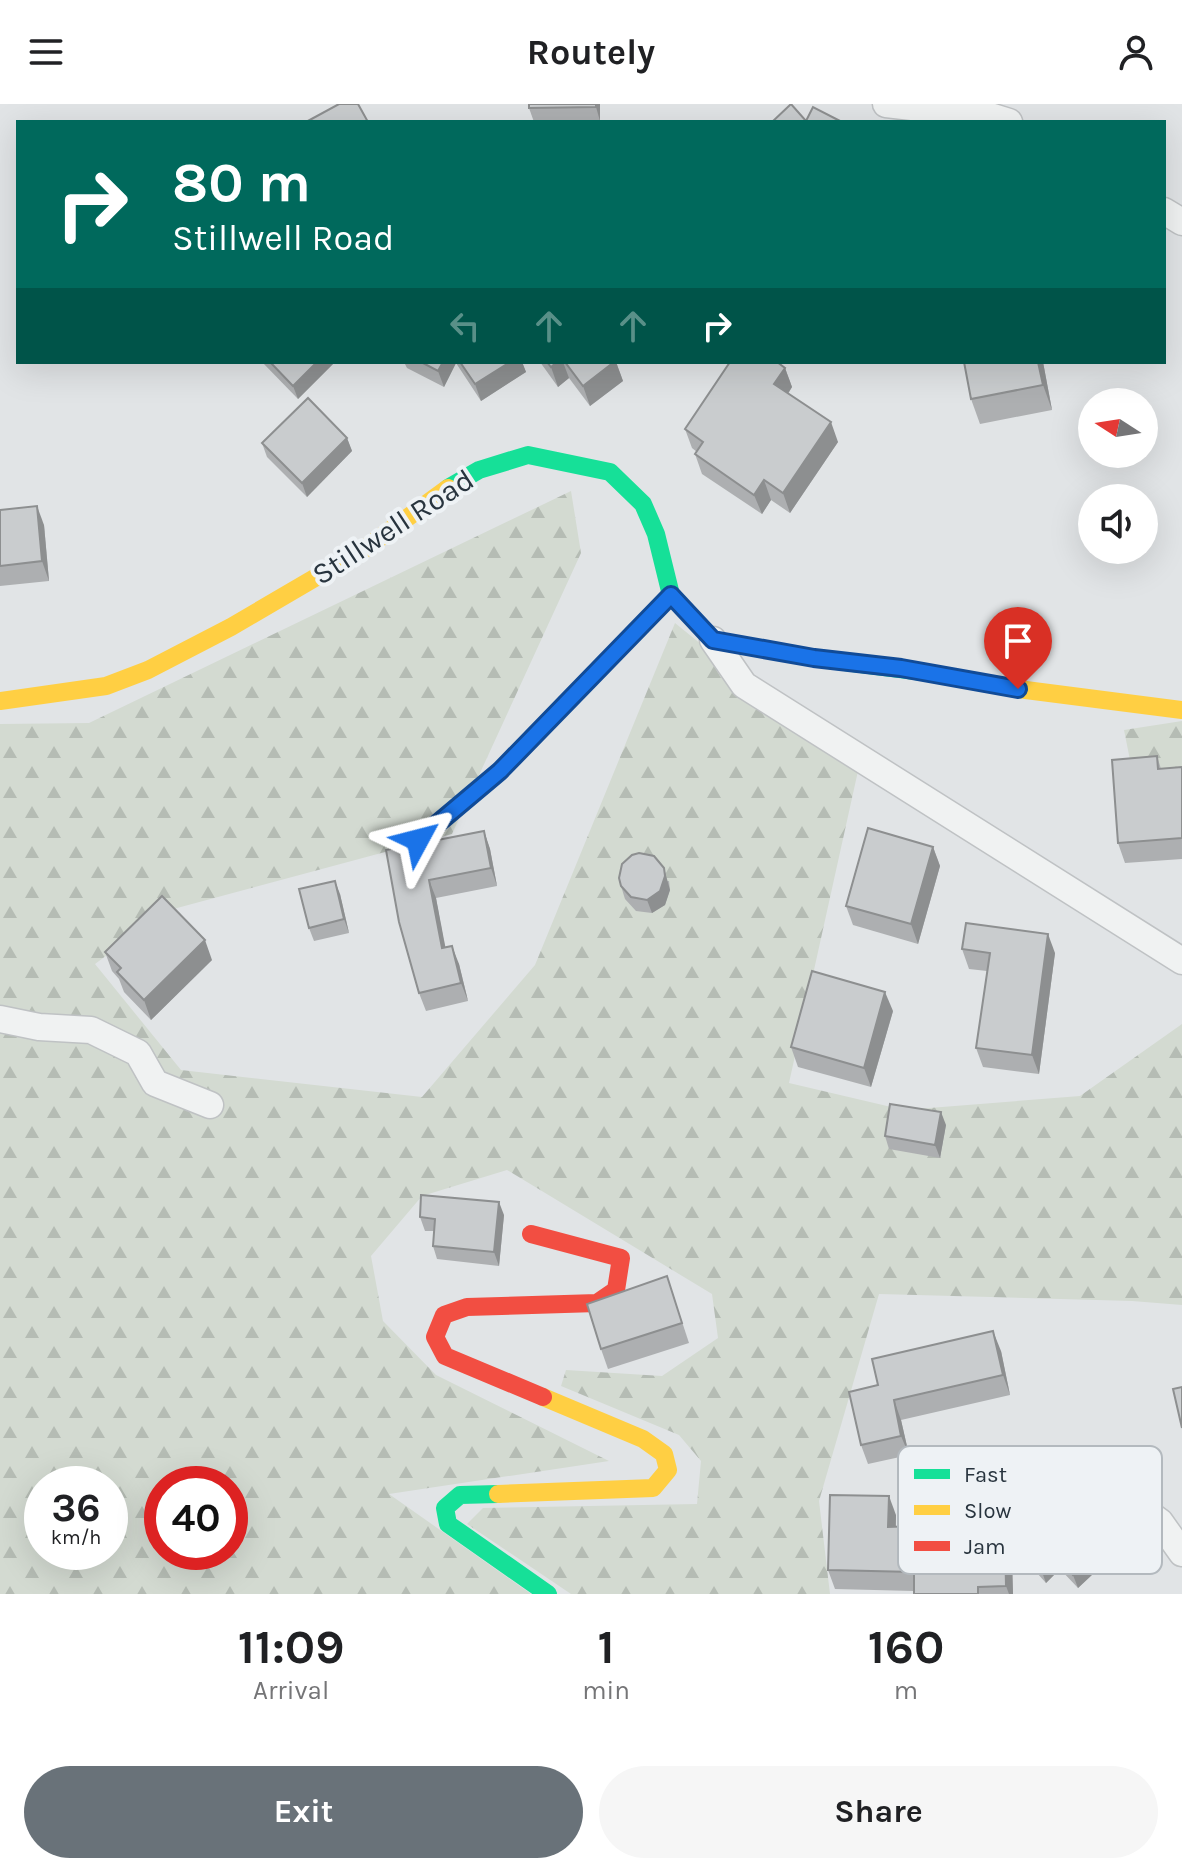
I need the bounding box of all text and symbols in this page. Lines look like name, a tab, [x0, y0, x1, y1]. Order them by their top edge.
icon: menu	[24, 30, 68, 74]
icon: person	[1114, 30, 1158, 74]
text: Routely	[527, 31, 655, 73]
text: 80 m	[172, 150, 311, 215]
icon: right	[40, 152, 144, 256]
text: Stillwell Road	[172, 217, 394, 259]
icon: left	[443, 304, 487, 348]
icon: ahead	[527, 304, 571, 348]
icon: ahead	[611, 304, 655, 348]
icon: right	[695, 304, 739, 348]
north arrow	[1078, 388, 1158, 468]
map controls	[1078, 388, 1158, 564]
street label: Stillwell Road	[305, 461, 481, 593]
button: sound	[1078, 484, 1158, 564]
pin	[984, 607, 1052, 689]
icon: arrive	[996, 619, 1040, 663]
position arrow	[376, 798, 460, 882]
legend	[898, 1446, 1162, 1574]
text: Fast	[964, 1462, 1007, 1488]
speed limit sign: 40	[144, 1466, 248, 1570]
text: 36	[51, 1484, 101, 1531]
text: Slow	[964, 1498, 1011, 1524]
text: km/h	[51, 1526, 101, 1549]
text: Jam	[964, 1534, 1006, 1560]
text: 11:09	[238, 1619, 345, 1675]
text: 1	[598, 1619, 615, 1675]
text: 160	[868, 1619, 944, 1675]
text: Arrival	[253, 1675, 329, 1706]
text: min	[582, 1675, 630, 1706]
text: m	[894, 1675, 918, 1706]
button: Exit	[24, 1766, 583, 1858]
button: Share	[599, 1766, 1158, 1858]

